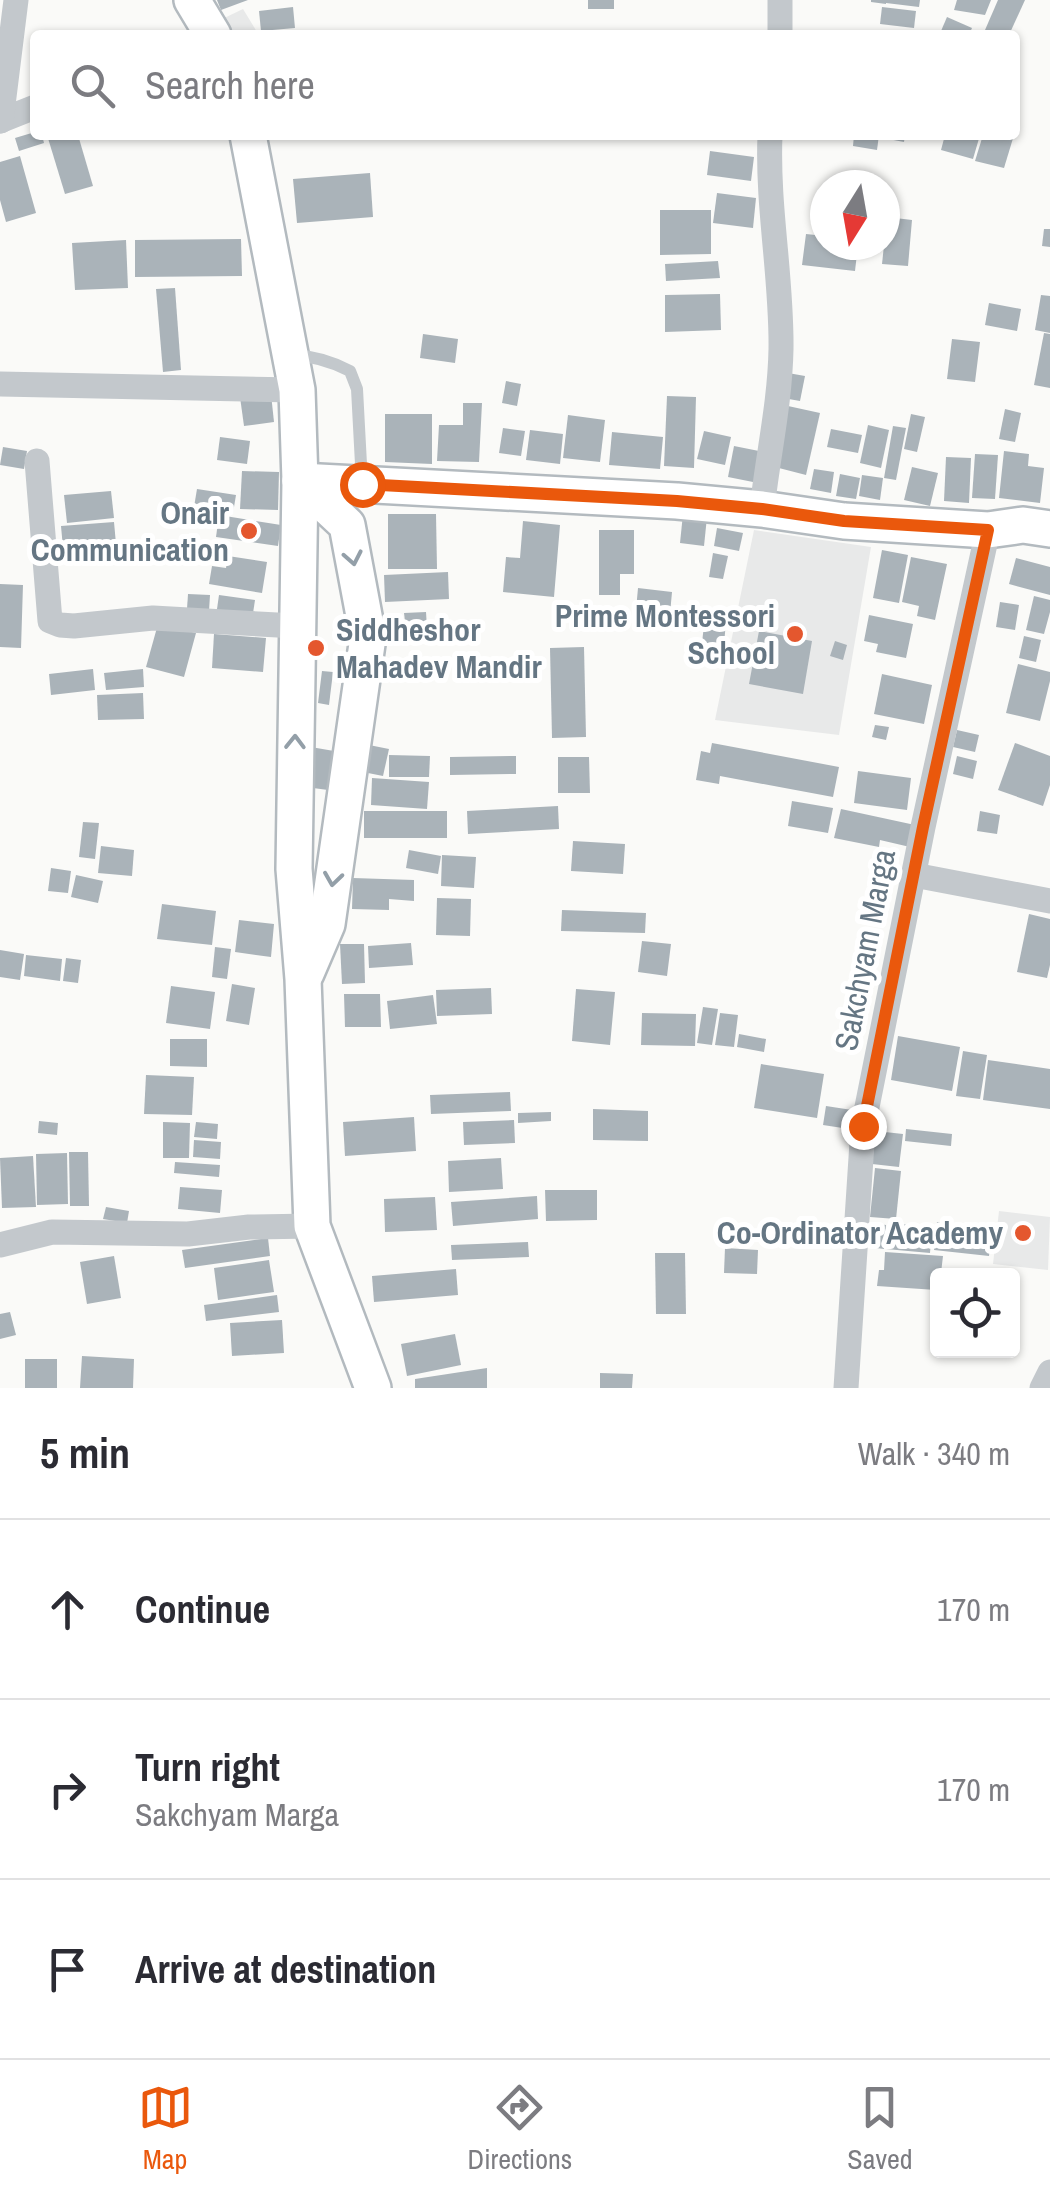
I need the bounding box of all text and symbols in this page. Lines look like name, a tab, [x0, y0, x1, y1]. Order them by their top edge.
search box	[30, 30, 1020, 140]
icon: search	[65, 58, 120, 113]
text: Search here	[145, 60, 315, 111]
north arrow	[810, 170, 900, 260]
route start	[340, 462, 386, 508]
place label: Onair Communication	[31, 491, 230, 571]
marker: Onair Communication	[238, 520, 260, 542]
one-way arrow	[342, 550, 363, 566]
place label: Prime Montessori School	[555, 594, 775, 674]
place label: Siddheshor Mahadev Mandir	[336, 608, 542, 688]
marker: Prime Montessori School	[784, 623, 806, 645]
marker: Siddheshor Mahadev Mandir	[305, 637, 327, 659]
one-way arrow	[284, 733, 306, 748]
street label: Sakchyam Marga	[824, 845, 905, 1054]
one-way arrow	[323, 872, 344, 888]
route end	[841, 1104, 887, 1150]
place label: Co-Ordinator Academy	[717, 1211, 1003, 1254]
marker: Co-Ordinator Academy	[1012, 1222, 1034, 1244]
map controls	[930, 1268, 1020, 1358]
button: locate	[930, 1268, 1020, 1358]
text: 5 min	[40, 1425, 130, 1481]
text: Walk · 340 m	[858, 1432, 1010, 1475]
icon: ahead	[40, 1582, 95, 1637]
text: Continue	[135, 1584, 270, 1635]
text: 170 m	[937, 1588, 1010, 1631]
text: Turn right	[135, 1742, 280, 1793]
icon: right	[40, 1762, 95, 1817]
text: 170 m	[937, 1768, 1010, 1811]
text: Sakchyam Marga	[135, 1793, 339, 1836]
icon: arrive	[40, 1942, 95, 1997]
text: Arrive at destination	[135, 1944, 436, 1995]
tab: Map	[138, 2080, 193, 2178]
tab: Directions	[468, 2080, 572, 2178]
tab: Saved	[847, 2080, 912, 2178]

